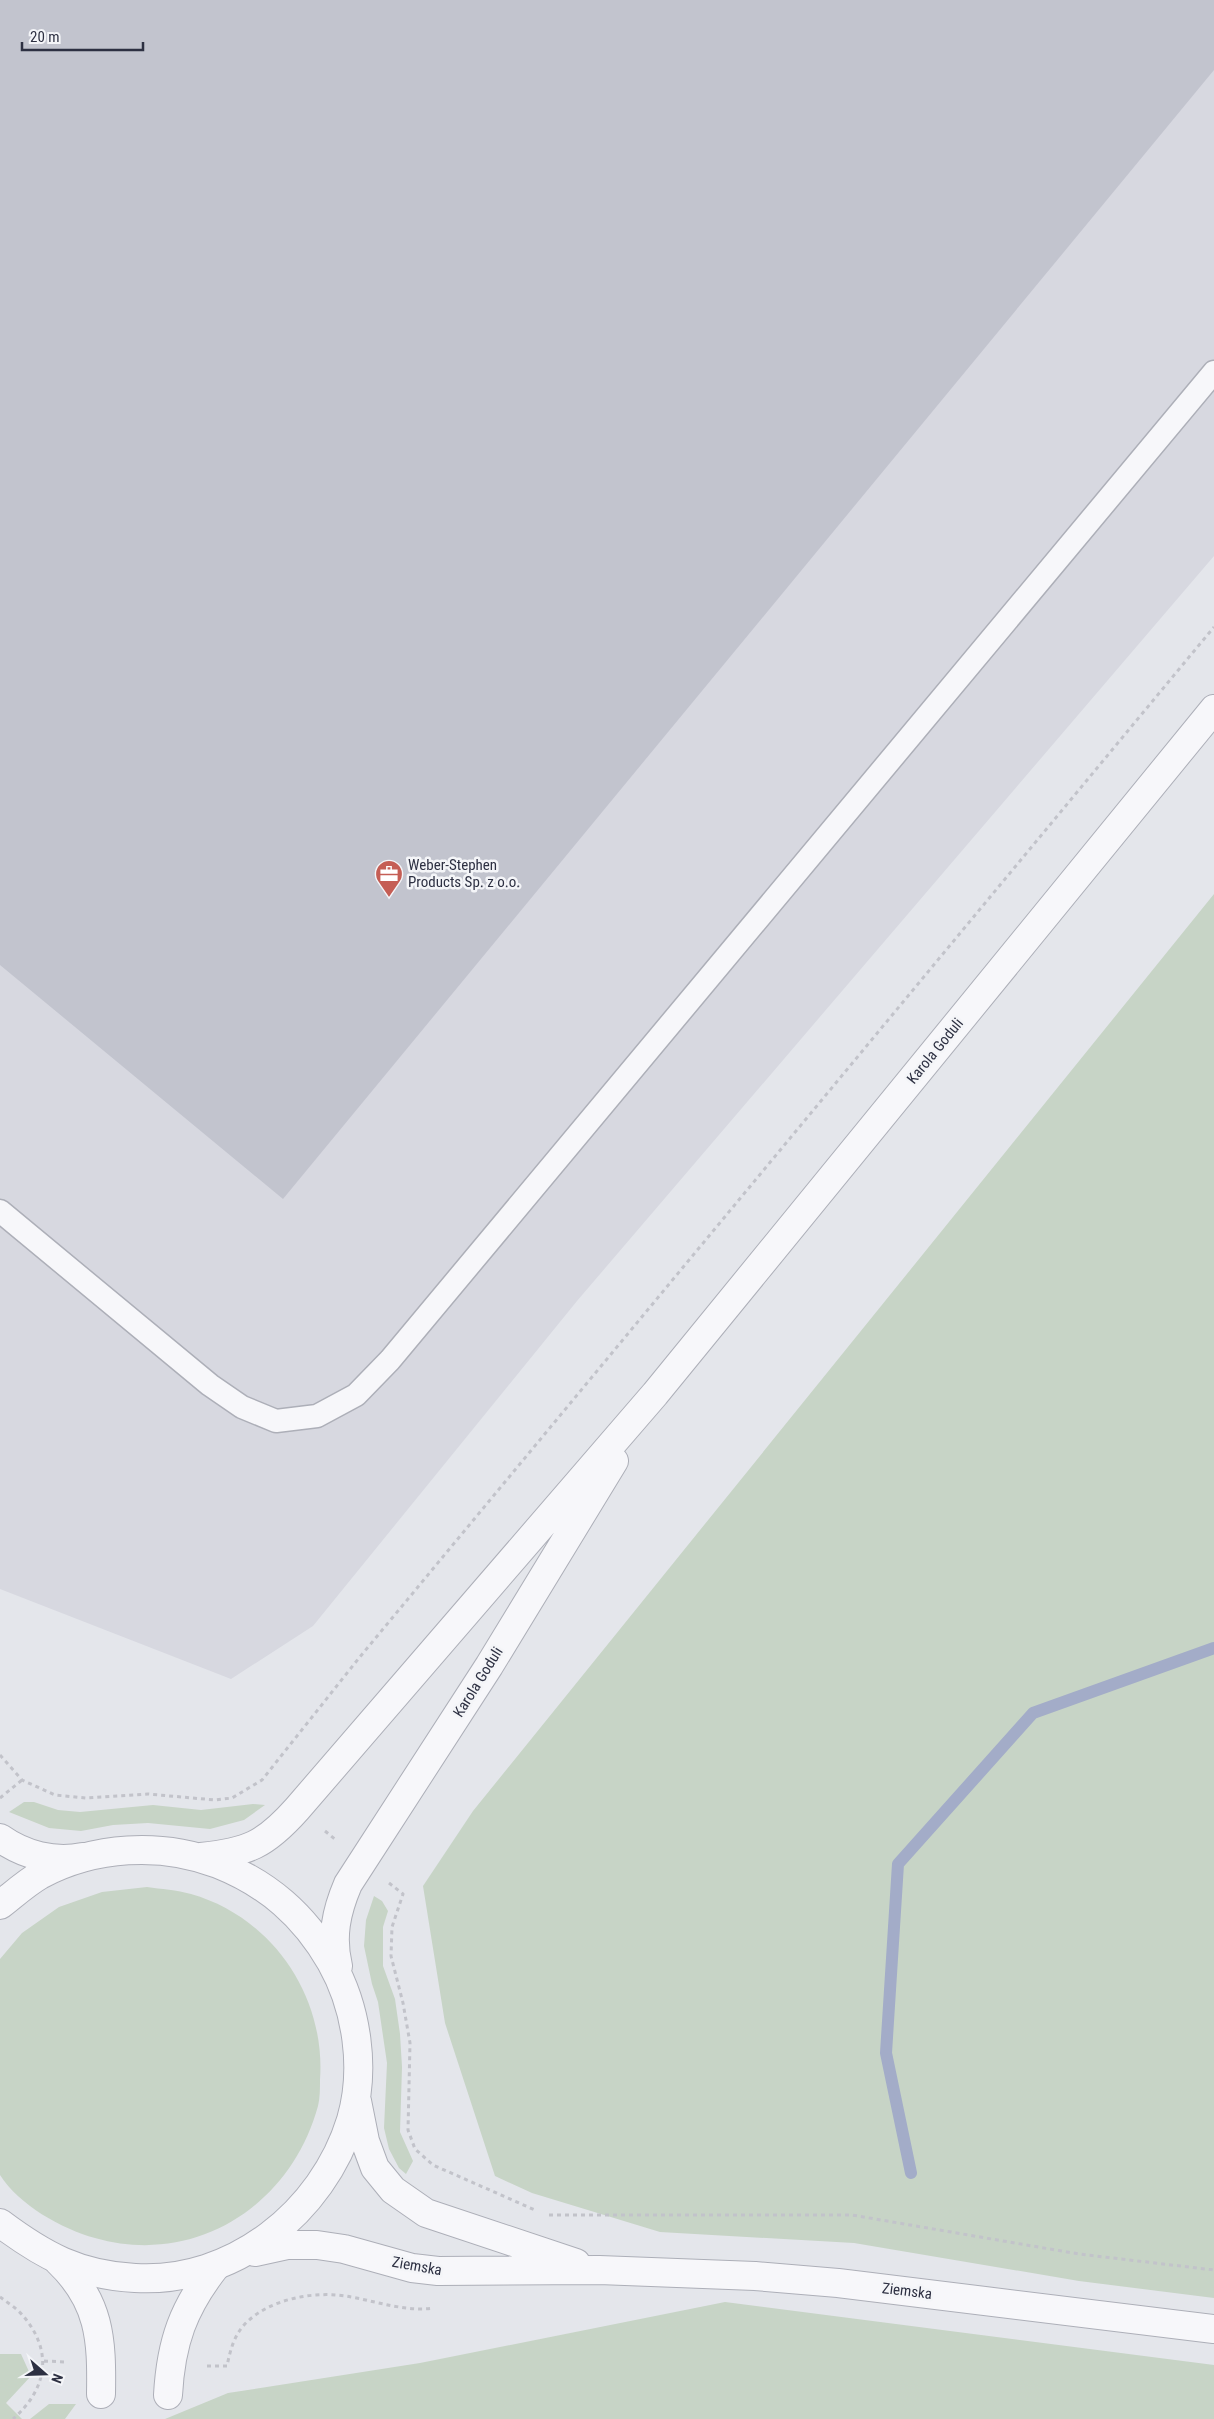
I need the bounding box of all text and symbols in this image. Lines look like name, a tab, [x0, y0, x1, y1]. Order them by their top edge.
scale bar	[22, 20, 144, 52]
text: 20 m	[30, 28, 60, 46]
place label: Weber-Stephen Products Sp. z o.o.	[408, 856, 520, 891]
office icon: Weber-Stephen Products Sp. z o.o.	[374, 859, 404, 898]
street label: Karola Goduli	[903, 1014, 967, 1088]
street label: Karola Goduli	[449, 1644, 507, 1720]
street label: Ziemska	[391, 2253, 443, 2279]
street label: Ziemska	[881, 2279, 933, 2303]
north arrow	[20, 2349, 70, 2399]
text: N	[48, 2372, 66, 2385]

